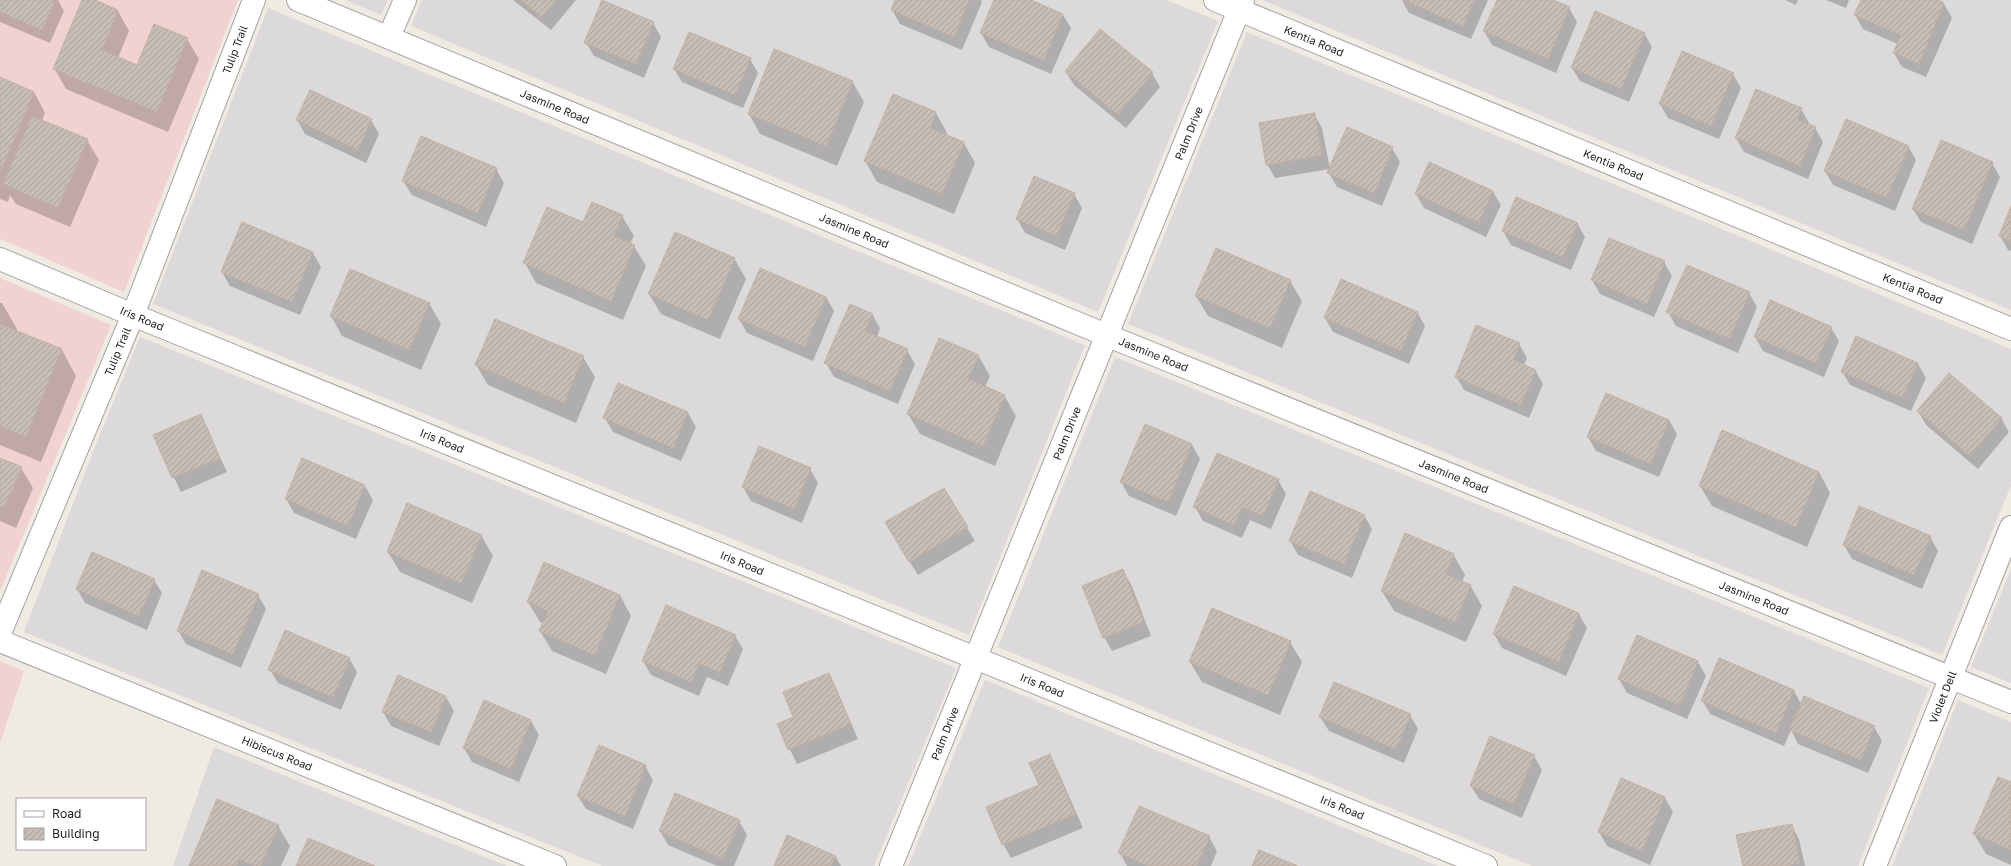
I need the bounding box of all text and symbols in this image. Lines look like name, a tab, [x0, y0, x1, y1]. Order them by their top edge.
street label: Kentia Road	[1282, 22, 1346, 59]
street label: Tulip Trail	[219, 23, 250, 76]
street label: Jasmine Road	[518, 86, 592, 126]
street label: Palm Drive	[1172, 104, 1205, 162]
street label: Kentia Road	[1582, 146, 1645, 182]
street label: Jasmine Road	[818, 210, 891, 250]
street label: Kentia Road	[1881, 270, 1945, 306]
street label: Iris Road	[118, 303, 166, 333]
street label: Tulip Trail	[101, 325, 133, 378]
street label: Jasmine Road	[1117, 334, 1190, 374]
street label: Palm Drive	[1050, 404, 1083, 462]
street label: Iris Road	[418, 426, 466, 455]
street label: Jasmine Road	[1417, 456, 1491, 495]
street label: Iris Road	[718, 548, 766, 577]
street label: Jasmine Road	[1718, 577, 1791, 617]
street label: Violet Dell	[1926, 668, 1959, 725]
street label: Iris Road	[1018, 670, 1066, 700]
street label: Palm Drive	[928, 705, 961, 762]
street label: Hibiscus Road	[240, 733, 315, 773]
street label: Iris Road	[1319, 792, 1366, 822]
legend	[16, 798, 146, 850]
text: Road	[52, 806, 81, 821]
text: Building	[52, 826, 100, 841]

